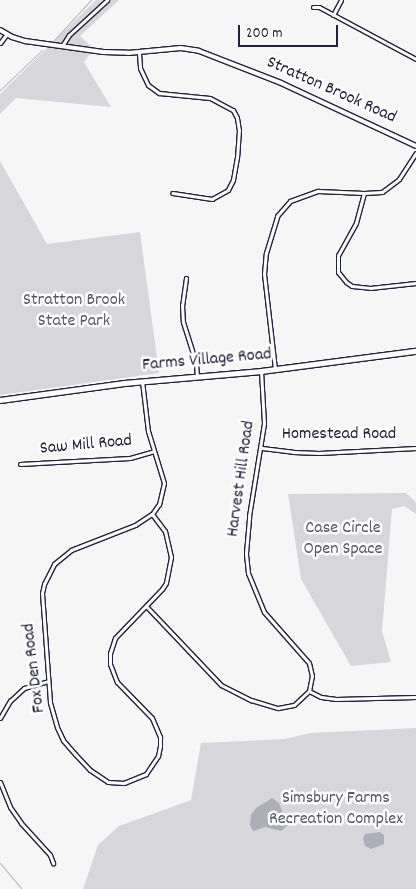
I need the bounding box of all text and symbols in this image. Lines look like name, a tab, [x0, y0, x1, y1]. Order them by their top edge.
scale bar	[241, 15, 341, 47]
text: 200 m	[246, 23, 283, 45]
street label: Stratton Brook Road	[263, 53, 399, 129]
park label: Stratton Brook State Park	[23, 291, 125, 334]
street label: Farms Village Road	[141, 345, 273, 377]
street label: Harvest Hill Road	[223, 420, 261, 538]
street label: Homestead Road	[282, 424, 396, 446]
street label: Saw Mill Road	[39, 431, 133, 461]
park label: Case Circle Open Space	[304, 519, 382, 562]
street label: Fox Den Road	[19, 622, 51, 714]
park label: Simsbury Farms Recreation Complex	[269, 789, 403, 832]

